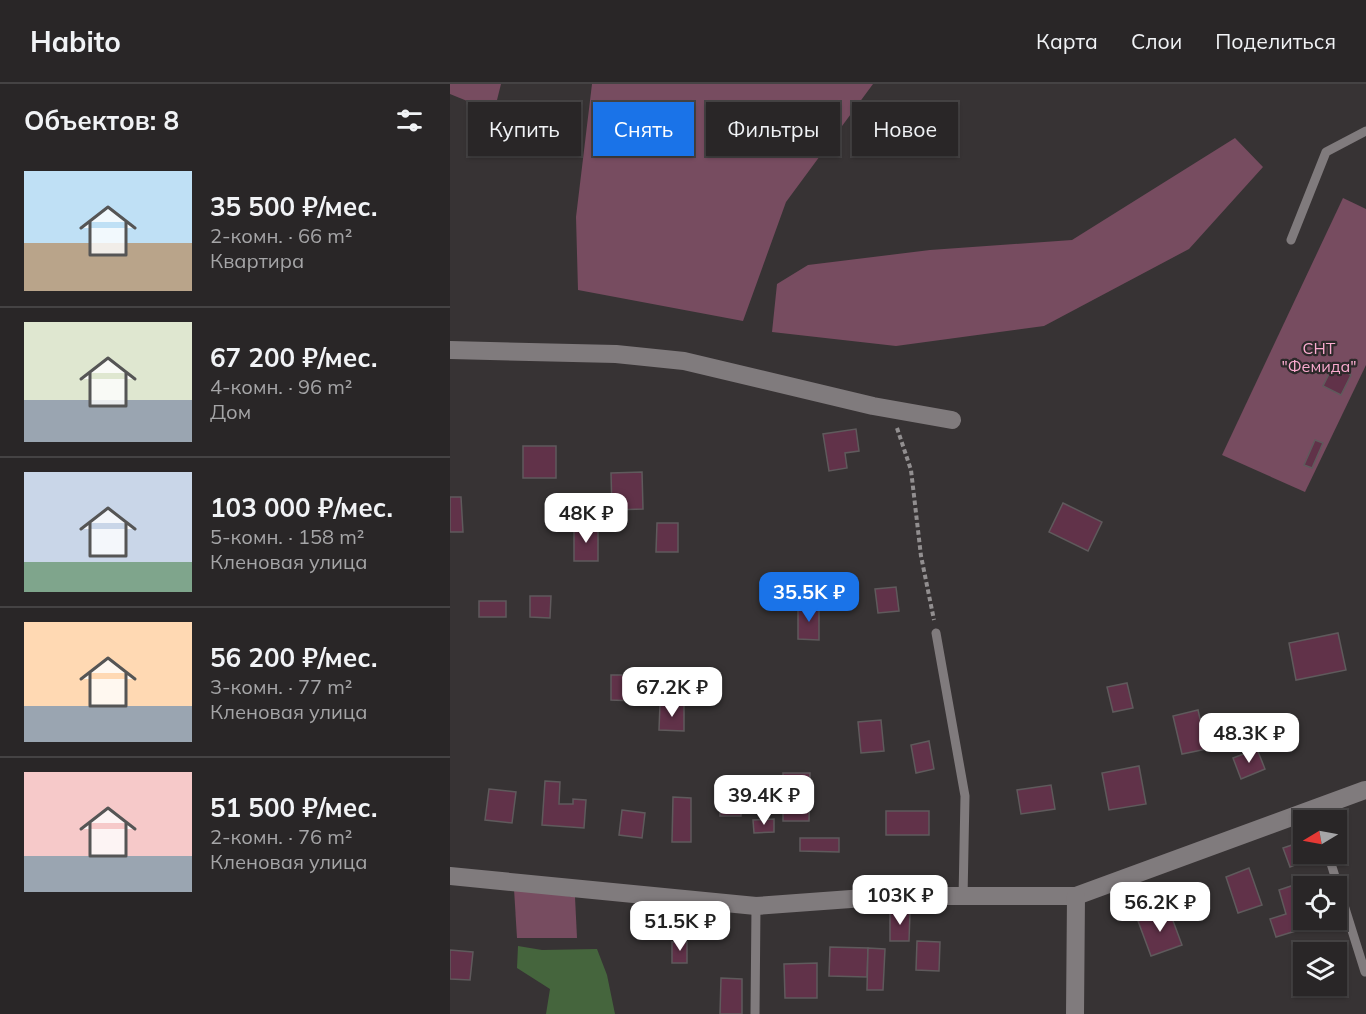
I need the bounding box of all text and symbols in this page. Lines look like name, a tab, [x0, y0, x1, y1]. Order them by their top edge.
text: Habito	[30, 24, 121, 59]
text: Карта	[1036, 28, 1098, 54]
text: Слои	[1131, 28, 1182, 54]
text: Поделиться	[1215, 28, 1336, 54]
chip: Купить	[468, 102, 581, 156]
chip: Снять	[593, 102, 694, 156]
chip: Фильтры	[706, 102, 840, 156]
chip: Новое	[852, 102, 958, 156]
text: Объектов: 8	[24, 104, 179, 137]
icon: filters	[393, 104, 426, 137]
text: 35 500 ₽/мес.	[210, 190, 377, 223]
icon: home	[72, 195, 144, 267]
text: 2-комн. · 66 m²	[210, 223, 352, 248]
text: Квартира	[210, 248, 304, 273]
park label: СНТ "Фемида"	[1281, 338, 1357, 376]
text: 67 200 ₽/мес.	[210, 341, 377, 374]
icon: home	[72, 346, 144, 418]
text: 4-комн. · 96 m²	[210, 374, 352, 399]
text: Дом	[210, 399, 251, 424]
text: 103 000 ₽/мес.	[210, 491, 393, 524]
pin: 48K ₽	[544, 493, 628, 544]
icon: home	[72, 496, 144, 568]
text: 48K ₽	[559, 500, 613, 525]
text: 5-комн. · 158 m²	[210, 524, 364, 549]
text: Кленовая улица	[210, 549, 367, 574]
pin: 35.5K ₽	[754, 572, 864, 623]
text: 35.5K ₽	[773, 579, 845, 604]
text: 56 200 ₽/мес.	[210, 641, 377, 674]
icon: home	[72, 646, 144, 718]
pin: 67.2K ₽	[617, 667, 727, 718]
text: 3-комн. · 77 m²	[210, 674, 352, 699]
text: 67.2K ₽	[636, 674, 708, 699]
text: Кленовая улица	[210, 699, 367, 724]
pin: 48.3K ₽	[1194, 713, 1304, 764]
text: 48.3K ₽	[1213, 720, 1285, 745]
pin: 39.4K ₽	[709, 775, 819, 826]
text: 39.4K ₽	[728, 782, 800, 807]
text: 51 500 ₽/мес.	[210, 791, 377, 824]
icon: home	[72, 796, 144, 868]
north arrow	[1293, 810, 1347, 864]
map controls	[1293, 810, 1347, 996]
text: 2-комн. · 76 m²	[210, 824, 352, 849]
text: Кленовая улица	[210, 849, 367, 874]
pin: 103K ₽	[851, 875, 949, 926]
button: locate	[1293, 876, 1347, 930]
text: 103K ₽	[867, 882, 933, 907]
pin: 56.2K ₽	[1105, 882, 1215, 933]
text: 56.2K ₽	[1124, 889, 1196, 914]
pin: 51.5K ₽	[625, 901, 735, 952]
text: 51.5K ₽	[644, 908, 716, 933]
button: layers	[1293, 942, 1347, 996]

